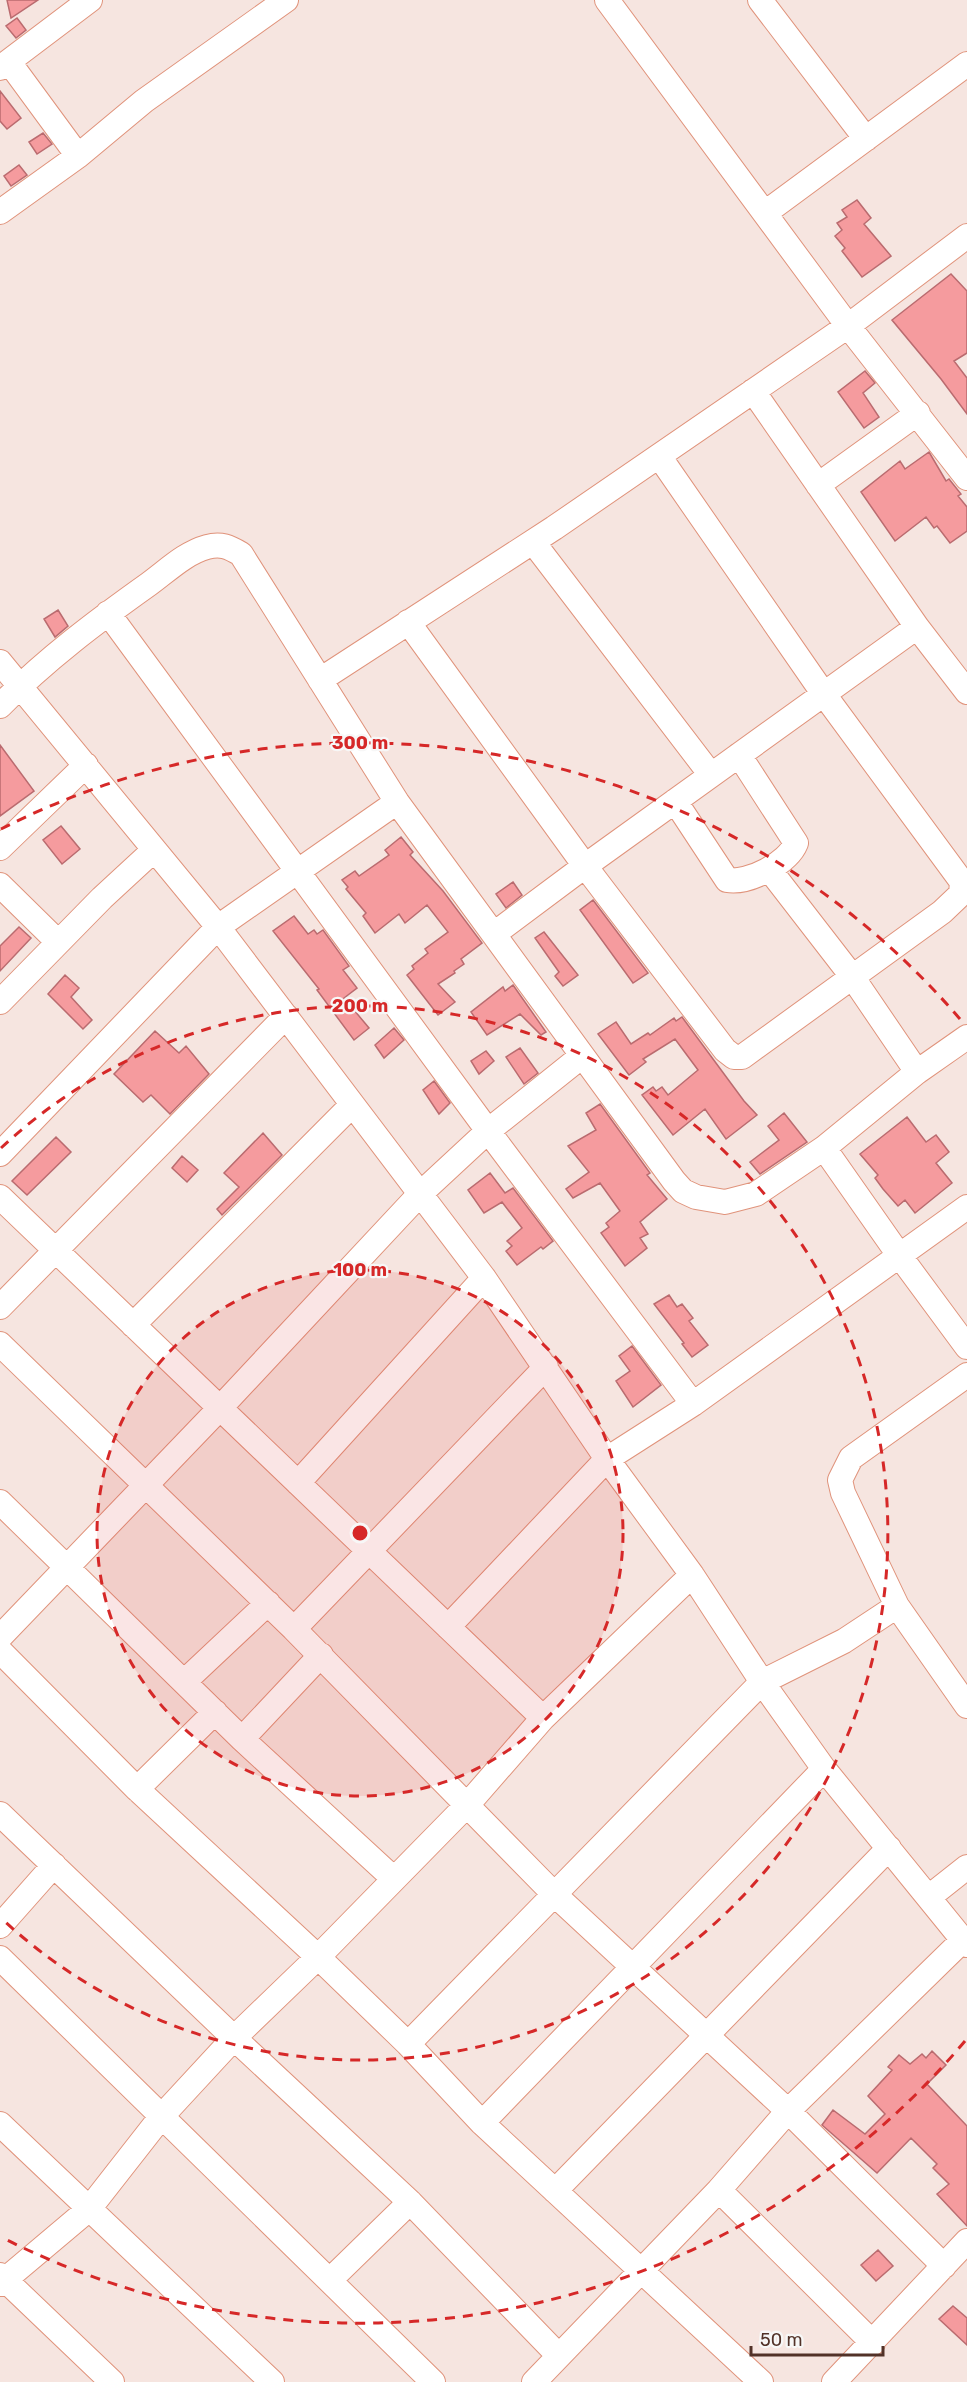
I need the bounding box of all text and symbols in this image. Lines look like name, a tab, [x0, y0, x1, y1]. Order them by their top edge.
text: 300 m	[332, 732, 388, 754]
text: 200 m	[332, 995, 388, 1017]
text: 100 m	[333, 1259, 387, 1281]
centre of rings	[350, 1523, 370, 1543]
scale bar	[751, 2319, 883, 2357]
text: 50 m	[760, 2329, 803, 2351]

